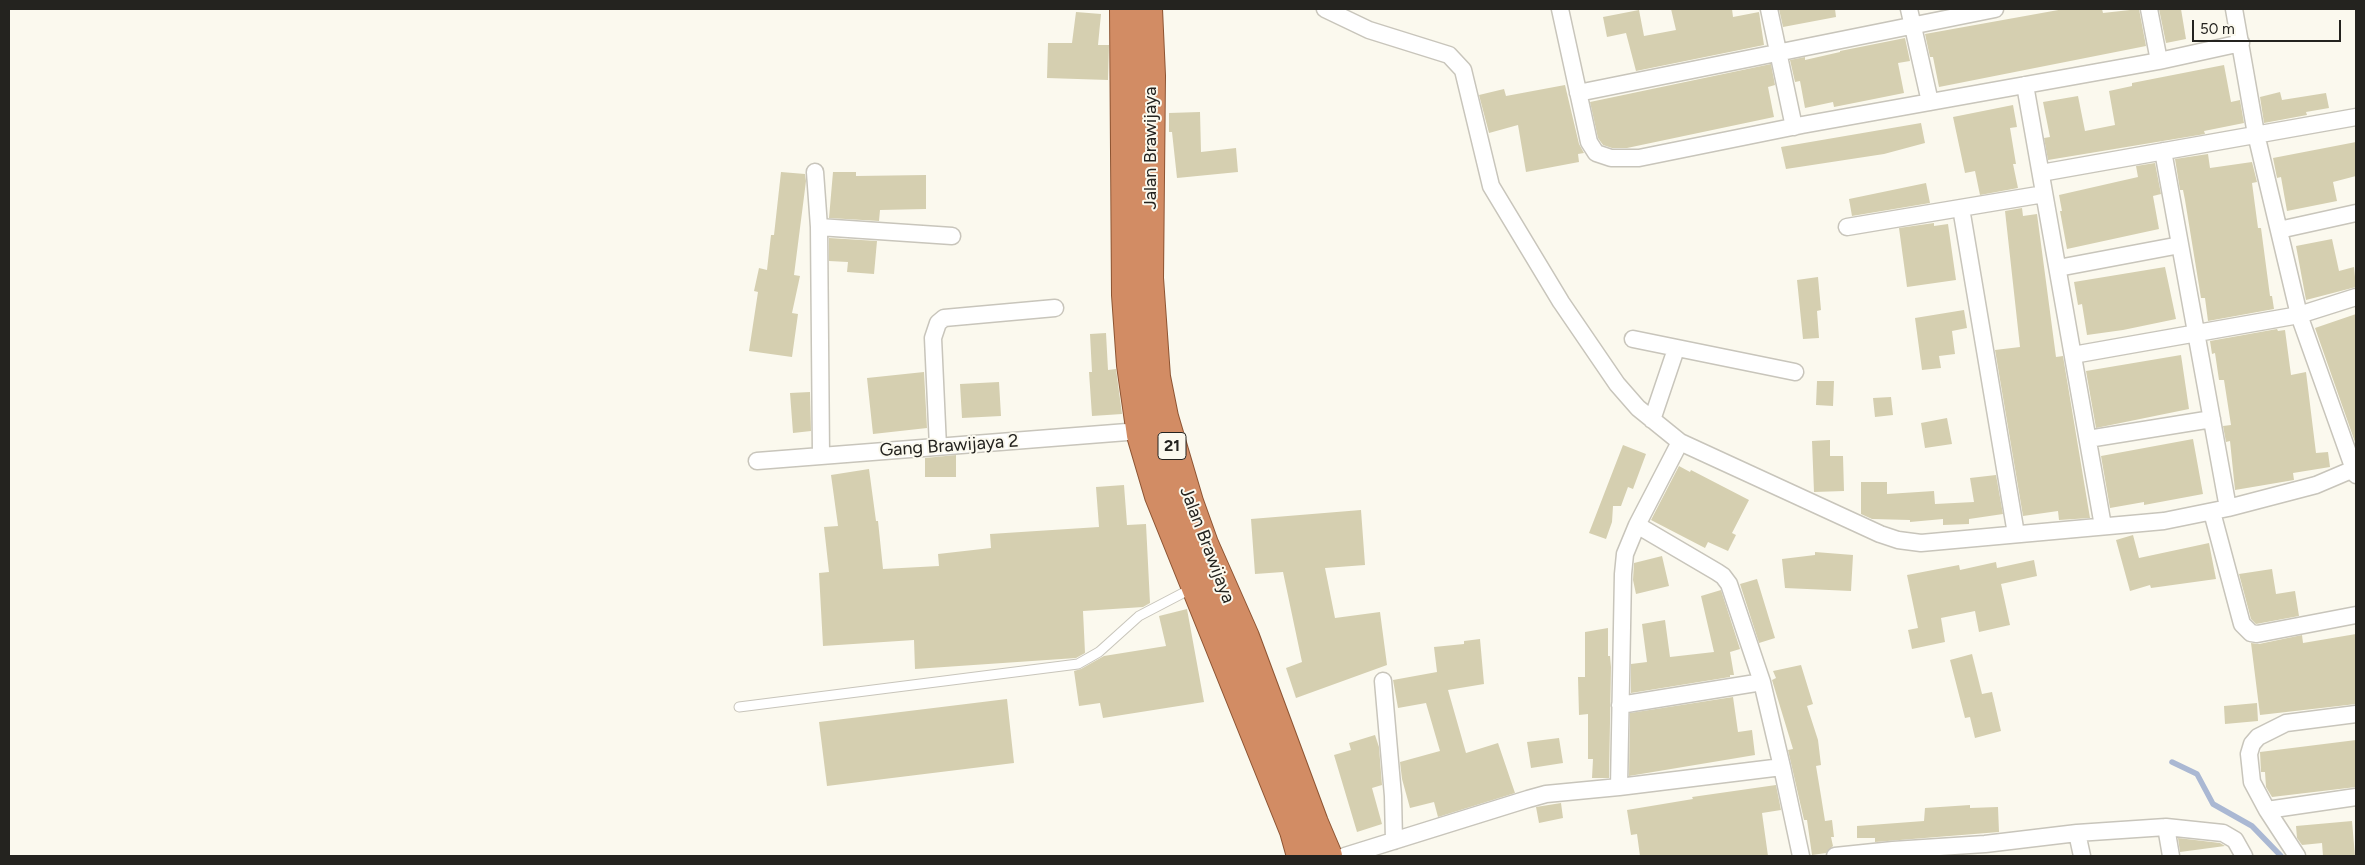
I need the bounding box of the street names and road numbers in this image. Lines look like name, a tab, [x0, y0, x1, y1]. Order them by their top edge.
street label: Jalan Brawijaya	[1140, 87, 1162, 209]
street label: Gang Brawijaya 2	[879, 430, 1019, 462]
road number: 21	[1158, 432, 1186, 460]
street label: Jalan Brawijaya	[1175, 484, 1239, 606]

